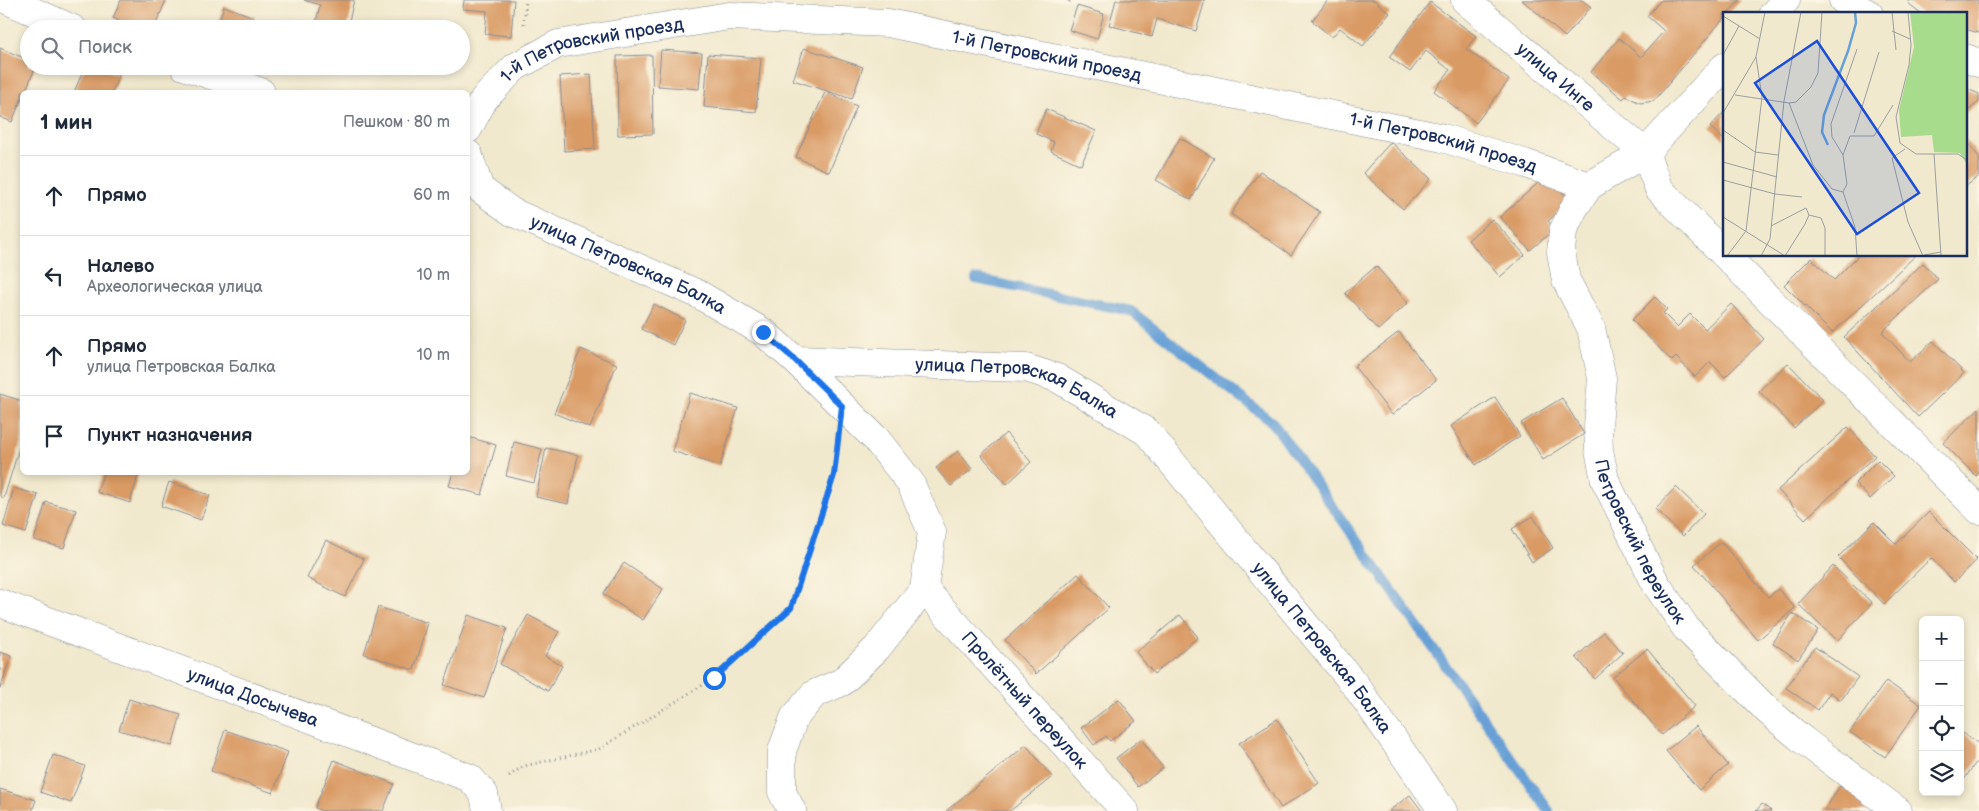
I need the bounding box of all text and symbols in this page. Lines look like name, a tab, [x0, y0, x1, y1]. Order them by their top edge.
inset map	[1723, 12, 1966, 256]
street label: 1-й Петровский проезд	[496, 14, 685, 87]
search box	[20, 20, 470, 75]
street label: 1-й Петровский проезд	[950, 27, 1143, 86]
icon: search	[38, 34, 66, 62]
text: Поиск	[78, 36, 132, 59]
street label: улица Инге	[1512, 39, 1598, 116]
street label: 1-й Петровский проезд	[1348, 109, 1540, 178]
text: 1 мин	[40, 110, 92, 135]
text: Пешком · 80 m	[343, 113, 450, 132]
icon: ahead	[40, 182, 68, 210]
text: Прямо	[87, 184, 147, 207]
text: 60 m	[413, 186, 450, 205]
street label: улица Петровская Балка	[527, 211, 730, 319]
text: Налево	[87, 255, 154, 278]
icon: left	[40, 262, 68, 290]
text: 10 m	[417, 266, 450, 285]
text: Археологическая улица	[87, 278, 263, 297]
route end	[752, 321, 775, 344]
text: Прямо	[87, 335, 147, 358]
icon: ahead	[40, 342, 68, 370]
text: 10 m	[417, 346, 450, 365]
street label: улица Петровская Балка	[915, 354, 1122, 423]
text: улица Петровская Балка	[87, 358, 276, 377]
icon: arrive	[40, 422, 68, 450]
text: Пункт назначения	[87, 424, 252, 447]
street label: Петровский переулок	[1590, 457, 1690, 628]
street label: улица Петровская Балка	[1248, 558, 1396, 738]
map controls	[1919, 616, 1964, 796]
button: +	[1919, 616, 1964, 661]
street label: Пролётный переулок	[957, 628, 1092, 774]
button: −	[1919, 661, 1964, 706]
street label: улица Досычева	[184, 664, 322, 732]
route start	[703, 667, 726, 690]
button: locate	[1919, 706, 1964, 751]
button: layers	[1919, 751, 1964, 796]

